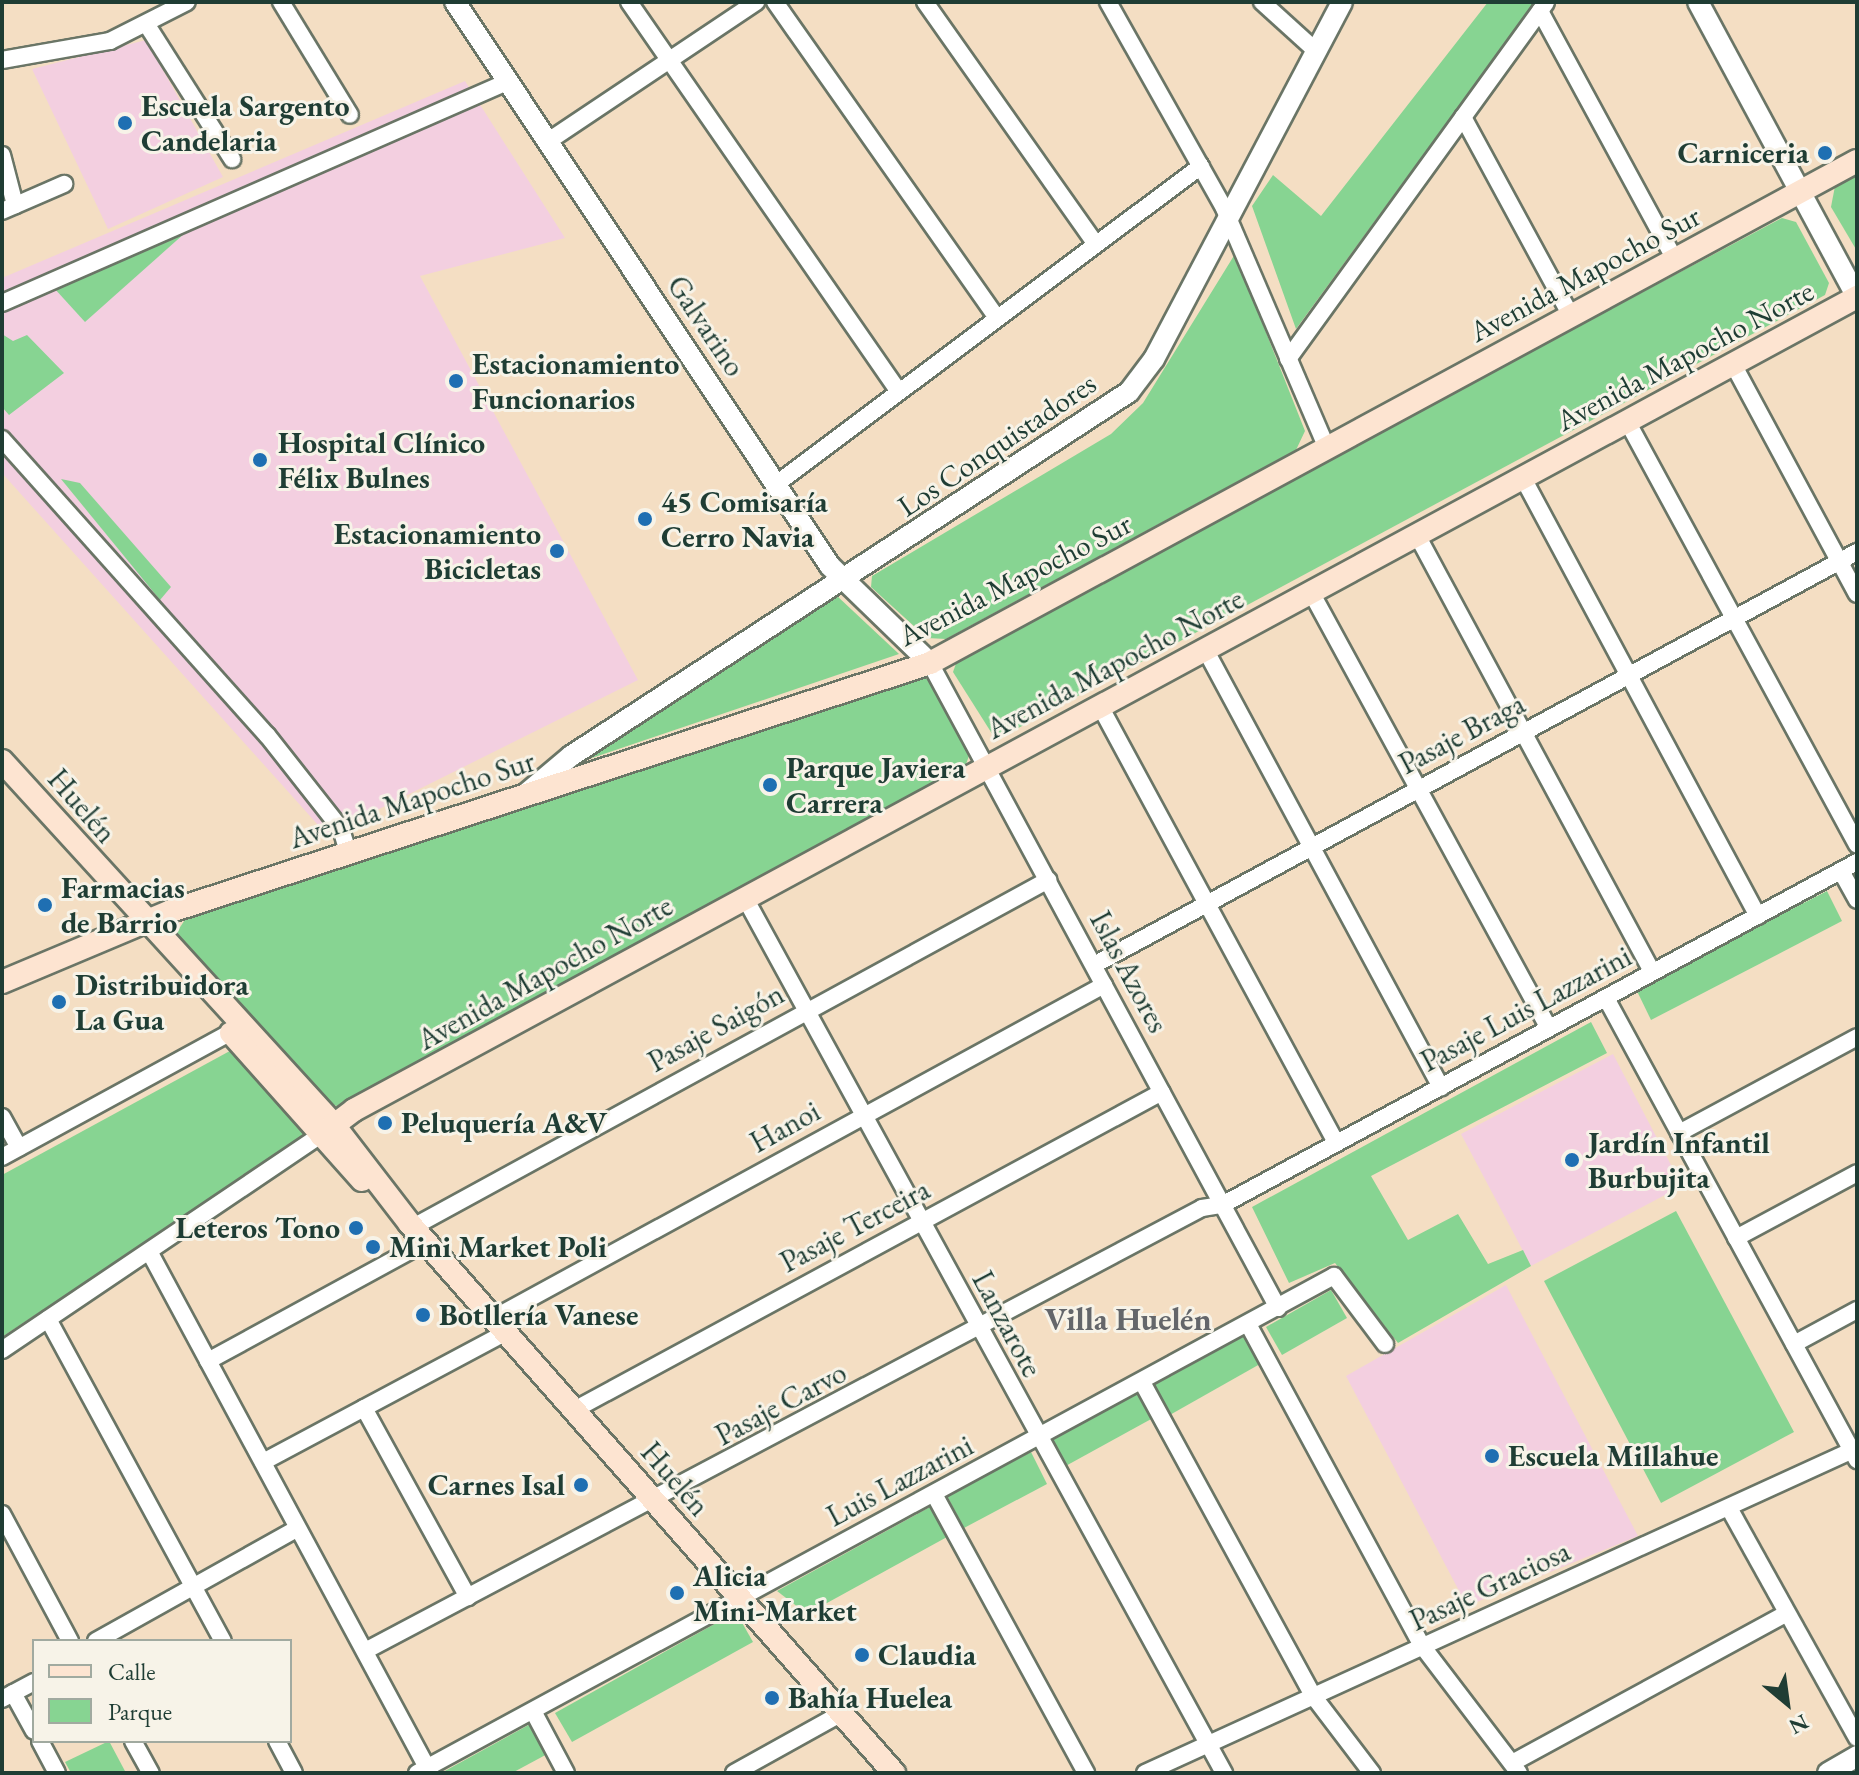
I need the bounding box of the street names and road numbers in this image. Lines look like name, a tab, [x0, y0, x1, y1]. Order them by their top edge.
street label: Avenida Mapocho Sur	[1463, 198, 1707, 350]
street label: Galvarino	[659, 269, 753, 383]
street label: Avenida Mapocho Norte	[1550, 273, 1820, 439]
street label: Los Conquistadores	[891, 365, 1103, 525]
street label: Avenida Mapocho Sur	[893, 506, 1137, 654]
street label: Avenida Mapocho Norte	[980, 581, 1250, 747]
street label: Pasaje Braga	[1393, 686, 1531, 782]
street label: Avenida Mapocho Sur	[285, 743, 539, 857]
street label: Huelén	[40, 762, 124, 850]
street label: Avenida Mapocho Norte	[411, 888, 679, 1058]
street label: Islas Azores	[1082, 905, 1176, 1039]
street label: Pasaje Luis Lazzarini	[1415, 938, 1637, 1080]
street label: Pasaje Saigón	[642, 976, 790, 1080]
street label: Hanoi	[744, 1093, 826, 1161]
street label: Pasaje Terceira	[774, 1172, 936, 1280]
street label: Lanzarote	[964, 1265, 1050, 1383]
street label: Pasaje Carvo	[709, 1354, 853, 1454]
street label: Luis Lazzarini	[821, 1427, 979, 1535]
street label: Huelén	[633, 1435, 717, 1523]
street label: Pasaje Graciosa	[1404, 1533, 1576, 1639]

